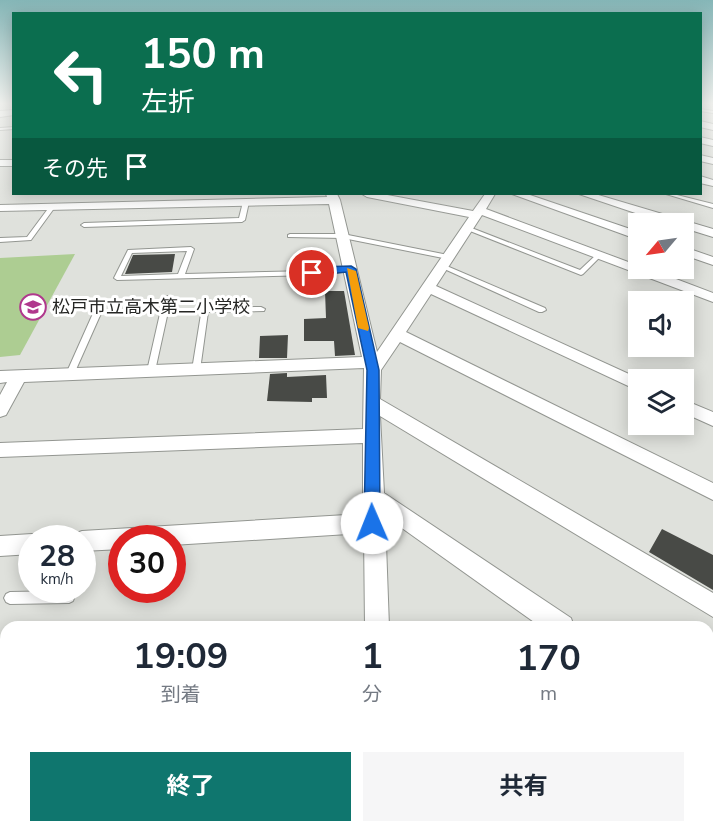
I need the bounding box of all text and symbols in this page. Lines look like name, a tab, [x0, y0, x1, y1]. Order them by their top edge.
text: 150 m	[141, 26, 265, 83]
icon: left	[42, 36, 120, 114]
text: 左折	[141, 84, 195, 121]
icon: arrive	[120, 150, 153, 183]
text: その先	[42, 154, 108, 184]
north arrow	[628, 213, 694, 279]
map controls	[628, 213, 694, 435]
pin	[286, 247, 337, 298]
icon: arrive	[295, 256, 328, 289]
button: sound	[628, 291, 694, 357]
school or university icon: 松戸市立高木第二小学校	[18, 292, 48, 322]
place label: 松戸市立高木第二小学校	[52, 295, 250, 319]
button: layers	[628, 369, 694, 435]
position arrow	[340, 491, 404, 555]
speed limit sign: 30	[108, 525, 186, 603]
text: 28	[39, 536, 75, 577]
text: km/h	[40, 569, 74, 589]
text: 19:09	[133, 632, 228, 681]
text: 1	[361, 632, 383, 681]
text: 170	[516, 634, 581, 683]
text: m	[540, 680, 557, 707]
text: 到着	[161, 681, 201, 708]
text: 分	[362, 681, 382, 708]
button: 終了	[30, 752, 351, 821]
button: 共有	[363, 752, 684, 821]

